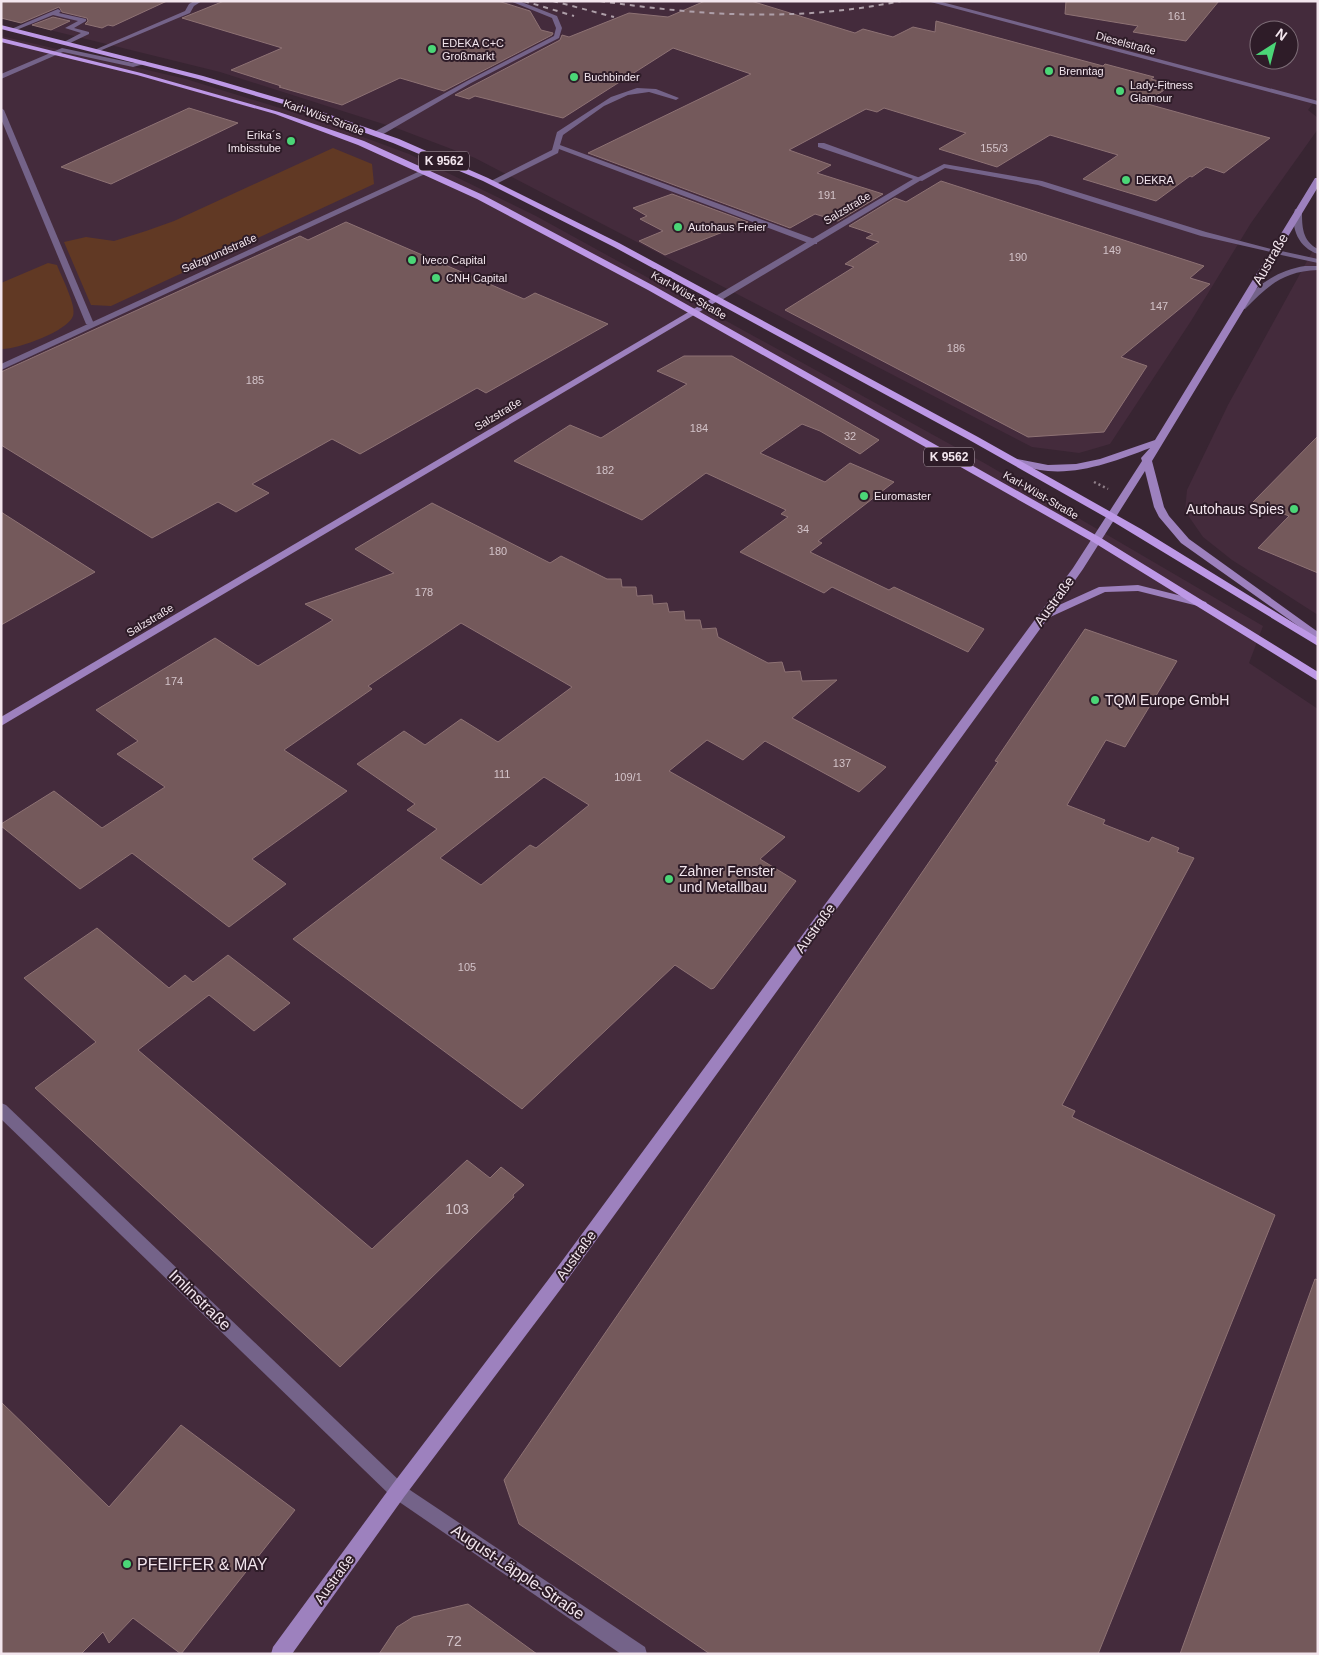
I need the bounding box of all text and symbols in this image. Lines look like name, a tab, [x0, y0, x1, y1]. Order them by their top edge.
house number: 161	[1168, 10, 1186, 22]
north arrow	[1249, 20, 1299, 70]
text: N	[1273, 25, 1290, 44]
street label: Dieselstraße	[1095, 29, 1157, 57]
place label: EDEKA C+C Großmarkt	[442, 37, 504, 62]
marker: EDEKA C+C Großmarkt	[426, 43, 438, 55]
marker: Brenntag	[1043, 65, 1055, 77]
place label: Brenntag	[1059, 65, 1104, 77]
marker: Buchbinder	[568, 71, 580, 83]
place label: Buchbinder	[584, 71, 640, 83]
place label: Lady-Fitness Glamour	[1130, 79, 1193, 104]
marker: Lady-Fitness Glamour	[1114, 85, 1126, 97]
street label: Karl-Wüst-Straße	[282, 97, 366, 137]
place label: Erika´s Imbisstube	[228, 129, 281, 154]
marker: Erika´s Imbisstube	[285, 135, 297, 147]
house number: 155/3	[980, 142, 1008, 154]
road number: K 9562	[419, 152, 469, 170]
marker: DEKRA	[1120, 174, 1132, 186]
place label: DEKRA	[1136, 174, 1175, 186]
house number: 191	[818, 189, 836, 201]
street label: Salzstraße	[821, 189, 873, 227]
marker: Autohaus Freier	[672, 221, 684, 233]
place label: Autohaus Freier	[688, 221, 767, 233]
street label: Austraße	[1249, 230, 1291, 288]
street label: Salzgrundstraße	[180, 231, 258, 275]
house number: 149	[1103, 244, 1121, 256]
house number: 190	[1009, 251, 1027, 263]
marker: Iveco Capital	[406, 254, 418, 266]
place label: Iveco Capital	[422, 254, 486, 266]
street label: Karl-Wüst-Straße	[649, 269, 729, 321]
marker: CNH Capital	[430, 272, 442, 284]
place label: CNH Capital	[446, 272, 507, 284]
house number: 147	[1150, 300, 1168, 312]
house number: 186	[947, 342, 965, 354]
house number: 185	[246, 374, 264, 386]
street label: Salzstraße	[472, 395, 524, 433]
house number: 184	[690, 422, 708, 434]
house number: 32	[844, 430, 856, 442]
road number: K 9562	[924, 448, 974, 467]
house number: 182	[596, 464, 614, 476]
street label: Karl-Wüst-Straße	[1001, 469, 1081, 521]
marker: Euromaster	[858, 490, 870, 502]
place label: Euromaster	[874, 490, 931, 502]
place label: Autohaus Spies	[1186, 501, 1284, 517]
marker: Autohaus Spies	[1288, 503, 1300, 515]
house number: 34	[797, 523, 809, 535]
house number: 180	[489, 545, 507, 557]
street label: Austraße	[1031, 573, 1077, 629]
house number: 178	[415, 586, 433, 598]
street label: Salzstraße	[124, 601, 176, 639]
house number: 174	[165, 675, 183, 687]
place label: TQM Europe GmbH	[1105, 692, 1229, 708]
marker: TQM Europe GmbH	[1089, 694, 1101, 706]
house number: 137	[833, 757, 851, 769]
house number: 111	[494, 768, 510, 780]
house number: 109/1	[614, 771, 642, 783]
place label: Zahner Fenster und Metallbau	[679, 863, 775, 895]
marker: Zahner Fenster und Metallbau	[663, 873, 675, 885]
street label: Austraße	[792, 900, 838, 956]
house number: 105	[458, 961, 476, 973]
house number: 103	[445, 1201, 469, 1217]
street label: Austraße	[553, 1227, 599, 1283]
street label: Imlinstraße	[166, 1266, 234, 1334]
street label: August-Läpple-Straße	[448, 1521, 588, 1623]
street label: Austraße	[311, 1551, 357, 1607]
place label: PFEIFFER & MAY	[137, 1556, 268, 1573]
marker: PFEIFFER & MAY	[121, 1558, 133, 1570]
house number: 72	[446, 1633, 462, 1649]

